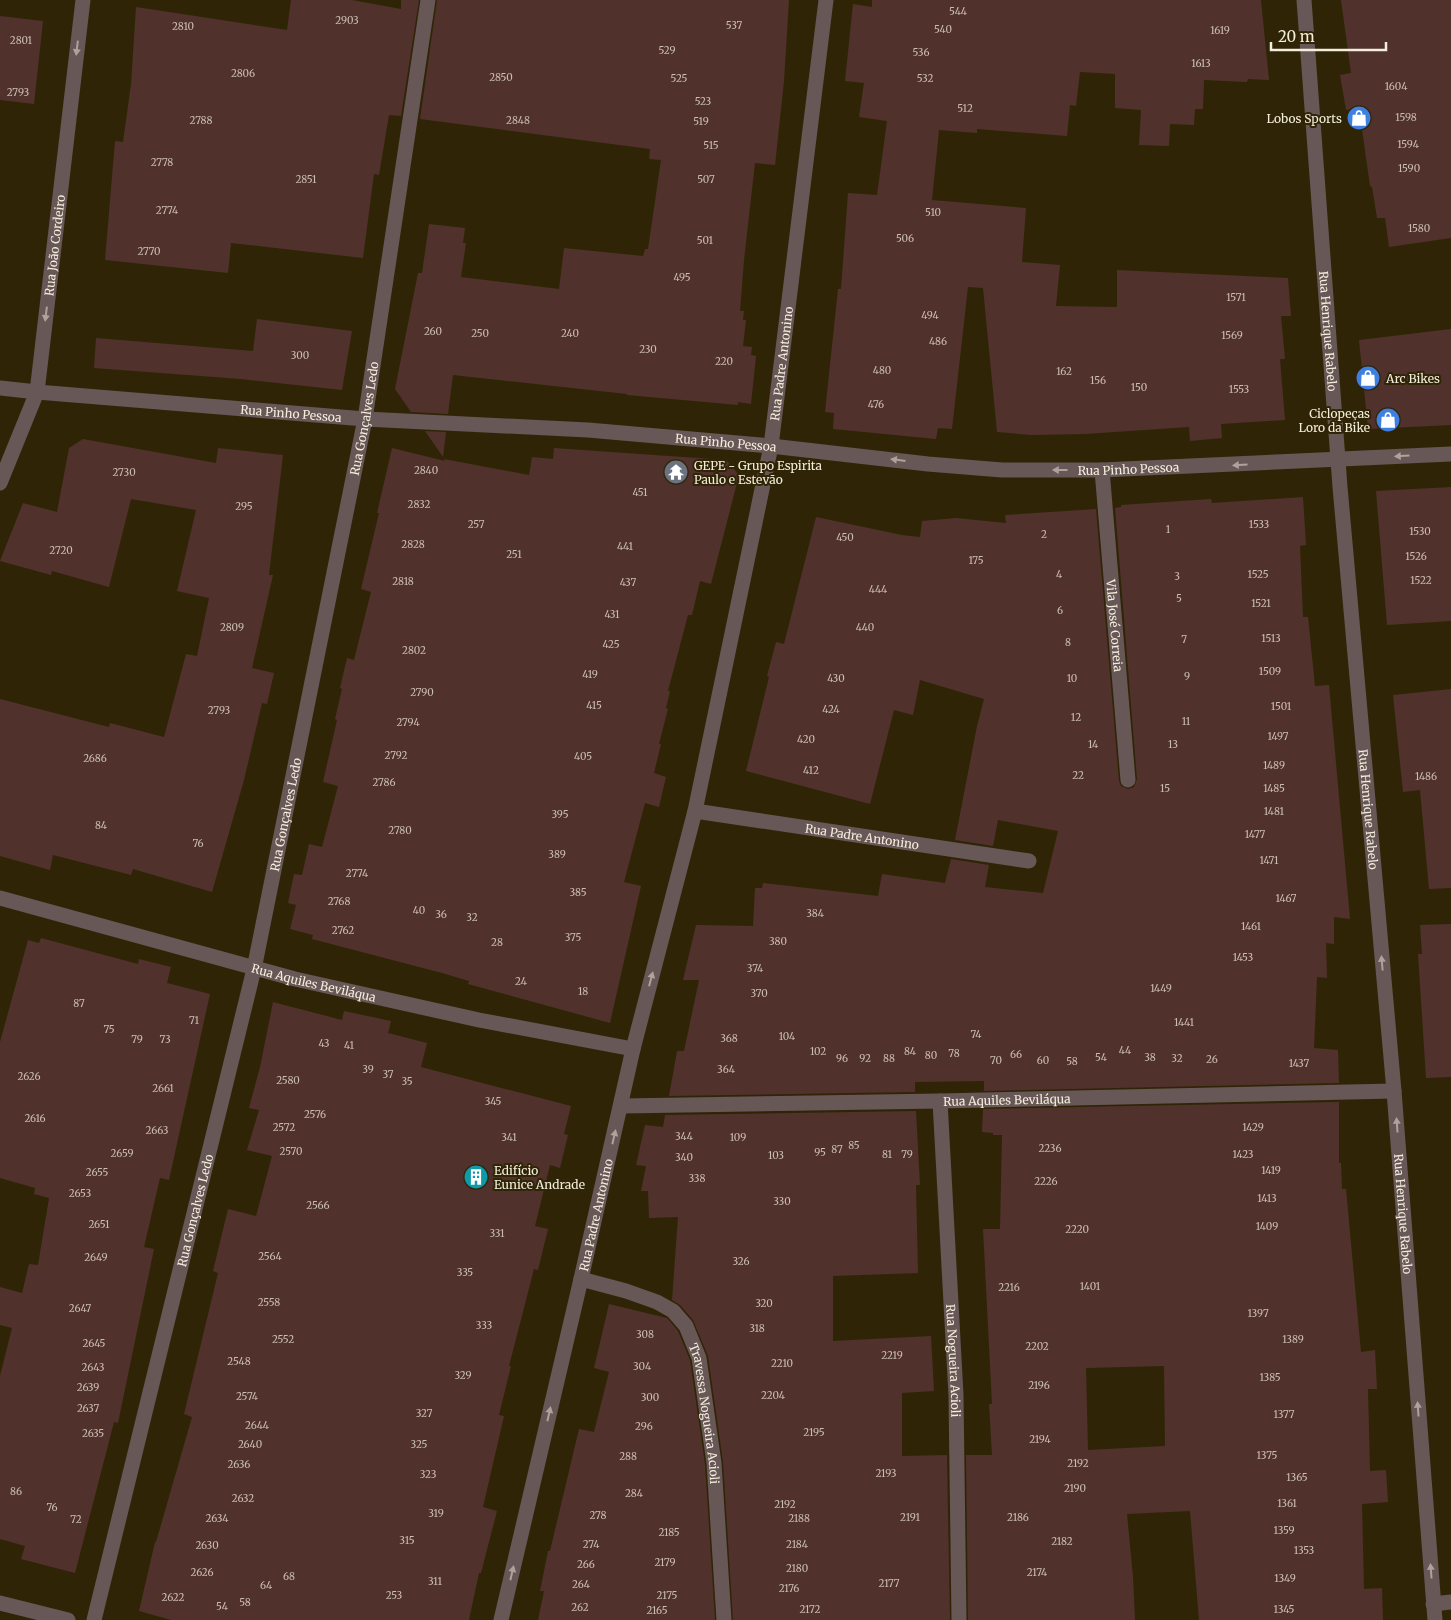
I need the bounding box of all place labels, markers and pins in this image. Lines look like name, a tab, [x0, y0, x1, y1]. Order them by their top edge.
shop icon: Lobos Sports	[1346, 105, 1372, 131]
place label: Lobos Sports	[1267, 111, 1342, 126]
shop icon: Arc Bikes	[1355, 365, 1381, 391]
place label: Arc Bikes	[1385, 371, 1440, 386]
place label: Ciclopeças Loro da Bike	[1299, 406, 1370, 435]
shop icon: Ciclopeças Loro da Bike	[1375, 407, 1401, 433]
place label: GEPE - Grupo Espirita Paulo e Estevão	[694, 458, 823, 487]
temple icon: GEPE - Grupo Espirita Paulo e Estevão	[663, 459, 689, 485]
place label: Edifício Eunice Andrade	[494, 1163, 585, 1192]
building icon: Edifício Eunice Andrade	[463, 1164, 489, 1190]

